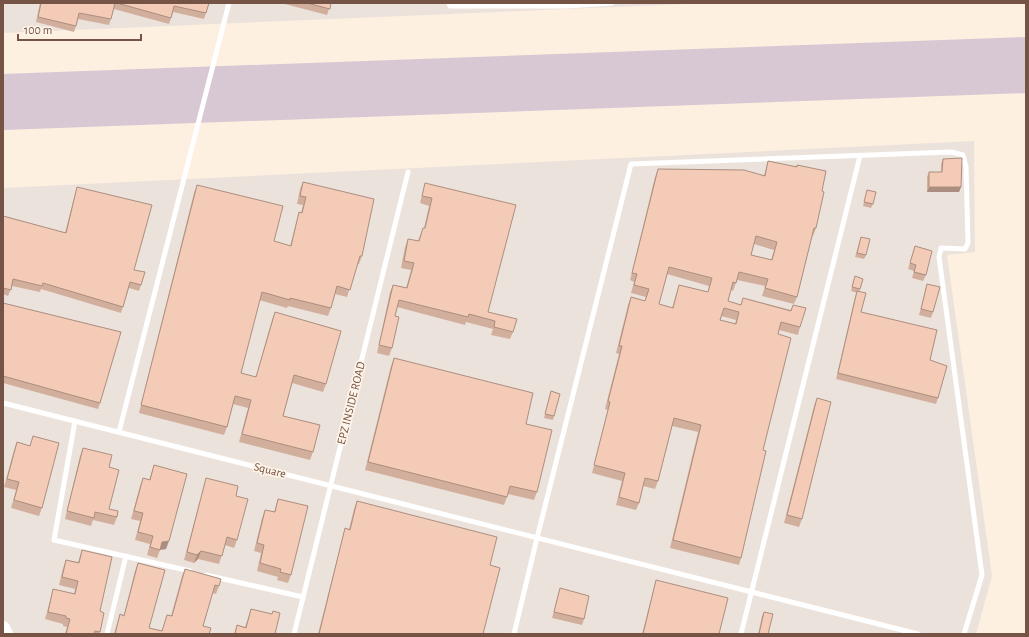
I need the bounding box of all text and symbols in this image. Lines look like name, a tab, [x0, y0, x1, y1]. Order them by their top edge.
scale bar	[18, 16, 141, 42]
text: 100 m	[24, 24, 52, 36]
street label: EPZ INSIDE ROAD	[335, 360, 367, 446]
street label: Square	[253, 460, 287, 480]

